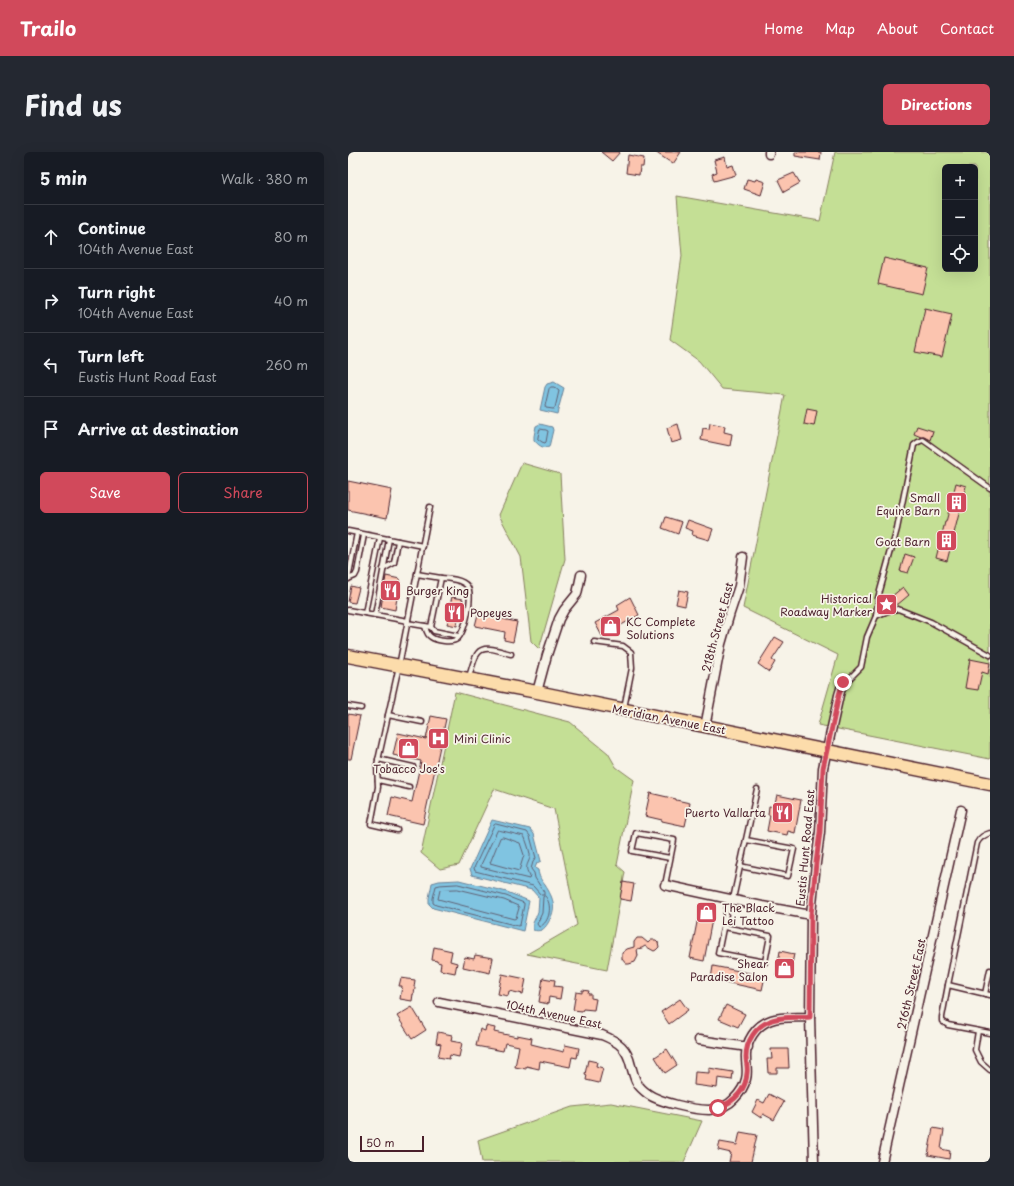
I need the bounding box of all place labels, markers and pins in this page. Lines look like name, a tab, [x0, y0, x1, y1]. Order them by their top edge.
place label: Small Equine Barn	[876, 489, 940, 519]
building icon: Small Equine Barn	[943, 490, 969, 516]
building icon: Goat Barn	[933, 528, 959, 554]
place label: Goat Barn	[875, 533, 930, 550]
restaurant icon: Burger King	[377, 577, 403, 603]
place label: Burger King	[406, 582, 469, 599]
place label: Historical Roadway Marker	[780, 590, 873, 620]
place icon: Historical Roadway Marker	[874, 591, 900, 617]
restaurant icon: Popeyes	[442, 599, 468, 625]
place label: Popeyes	[470, 604, 512, 621]
place label: KC Complete Solutions	[626, 613, 695, 643]
shop icon: KC Complete Solutions	[598, 614, 624, 640]
hospital icon: Mini Clinic	[425, 725, 451, 751]
place label: Mini Clinic	[454, 730, 511, 747]
shop icon: Tobacco Joe's	[396, 735, 422, 761]
place label: Tobacco Joe's	[373, 760, 445, 777]
restaurant icon: Puerto Vallarta	[769, 799, 795, 825]
place label: Puerto Vallarta	[685, 804, 766, 821]
place label: The Black Lei Tattoo	[722, 899, 775, 929]
shop icon: The Black Lei Tattoo	[693, 900, 719, 926]
place label: Shear Paradise Salon	[690, 955, 768, 985]
shop icon: Shear Paradise Salon	[771, 956, 797, 982]

